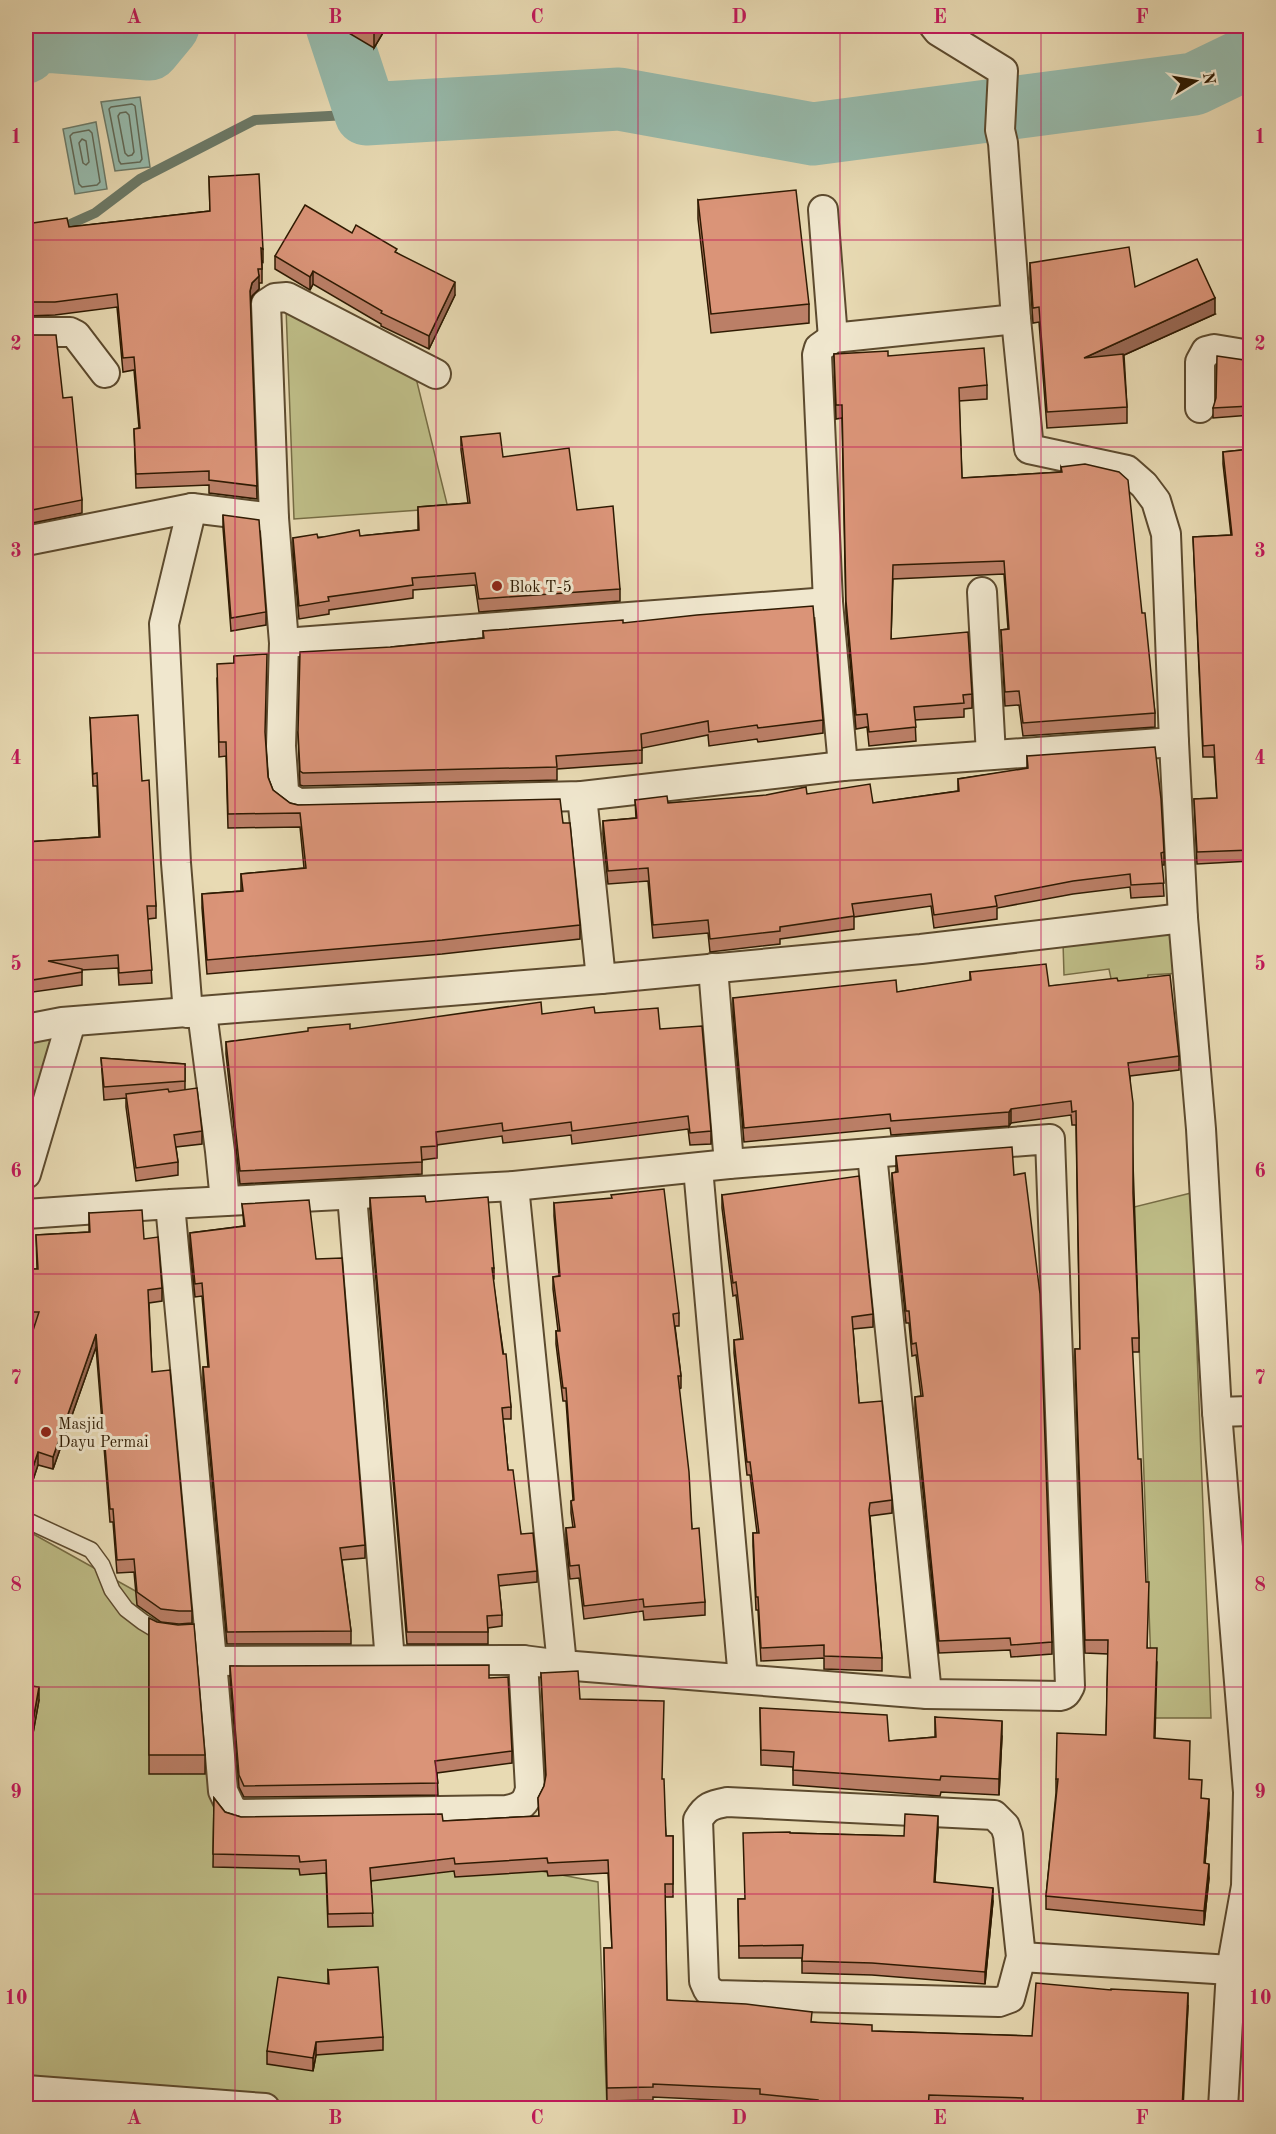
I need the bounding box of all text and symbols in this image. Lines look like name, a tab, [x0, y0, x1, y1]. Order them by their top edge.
text: A	[126, 8, 142, 28]
text: B	[328, 8, 342, 28]
text: C	[530, 8, 544, 28]
text: D	[731, 8, 747, 28]
text: E	[933, 8, 947, 28]
text: F	[1135, 8, 1149, 28]
north arrow	[1165, 51, 1225, 111]
text: N	[1199, 71, 1217, 87]
text: 1	[10, 128, 22, 148]
text: 1	[1254, 128, 1266, 148]
text: 2	[10, 335, 22, 355]
text: 2	[1254, 335, 1266, 355]
text: 3	[10, 542, 22, 562]
text: 3	[1254, 542, 1266, 562]
marker: Blok T-5	[490, 579, 504, 593]
place label: Blok T-5	[509, 580, 572, 596]
text: 4	[10, 749, 22, 769]
text: 4	[1254, 749, 1266, 769]
text: 5	[10, 954, 22, 975]
text: 5	[1254, 954, 1266, 975]
text: 6	[10, 1162, 22, 1182]
text: 6	[1254, 1162, 1266, 1182]
text: 7	[10, 1369, 22, 1389]
text: 7	[1254, 1369, 1266, 1389]
place label: Masjid Dayu Permai	[58, 1417, 149, 1451]
marker: Masjid Dayu Permai	[39, 1425, 53, 1439]
text: 8	[10, 1576, 22, 1596]
text: 8	[1254, 1576, 1266, 1596]
text: 9	[10, 1783, 22, 1803]
text: 9	[1254, 1783, 1266, 1803]
text: 10	[4, 1989, 28, 2009]
text: 10	[1248, 1989, 1272, 2009]
text: A	[126, 2109, 142, 2129]
text: B	[328, 2109, 342, 2129]
text: C	[530, 2109, 544, 2129]
text: D	[731, 2109, 747, 2129]
text: E	[933, 2109, 947, 2129]
text: F	[1135, 2109, 1149, 2129]

